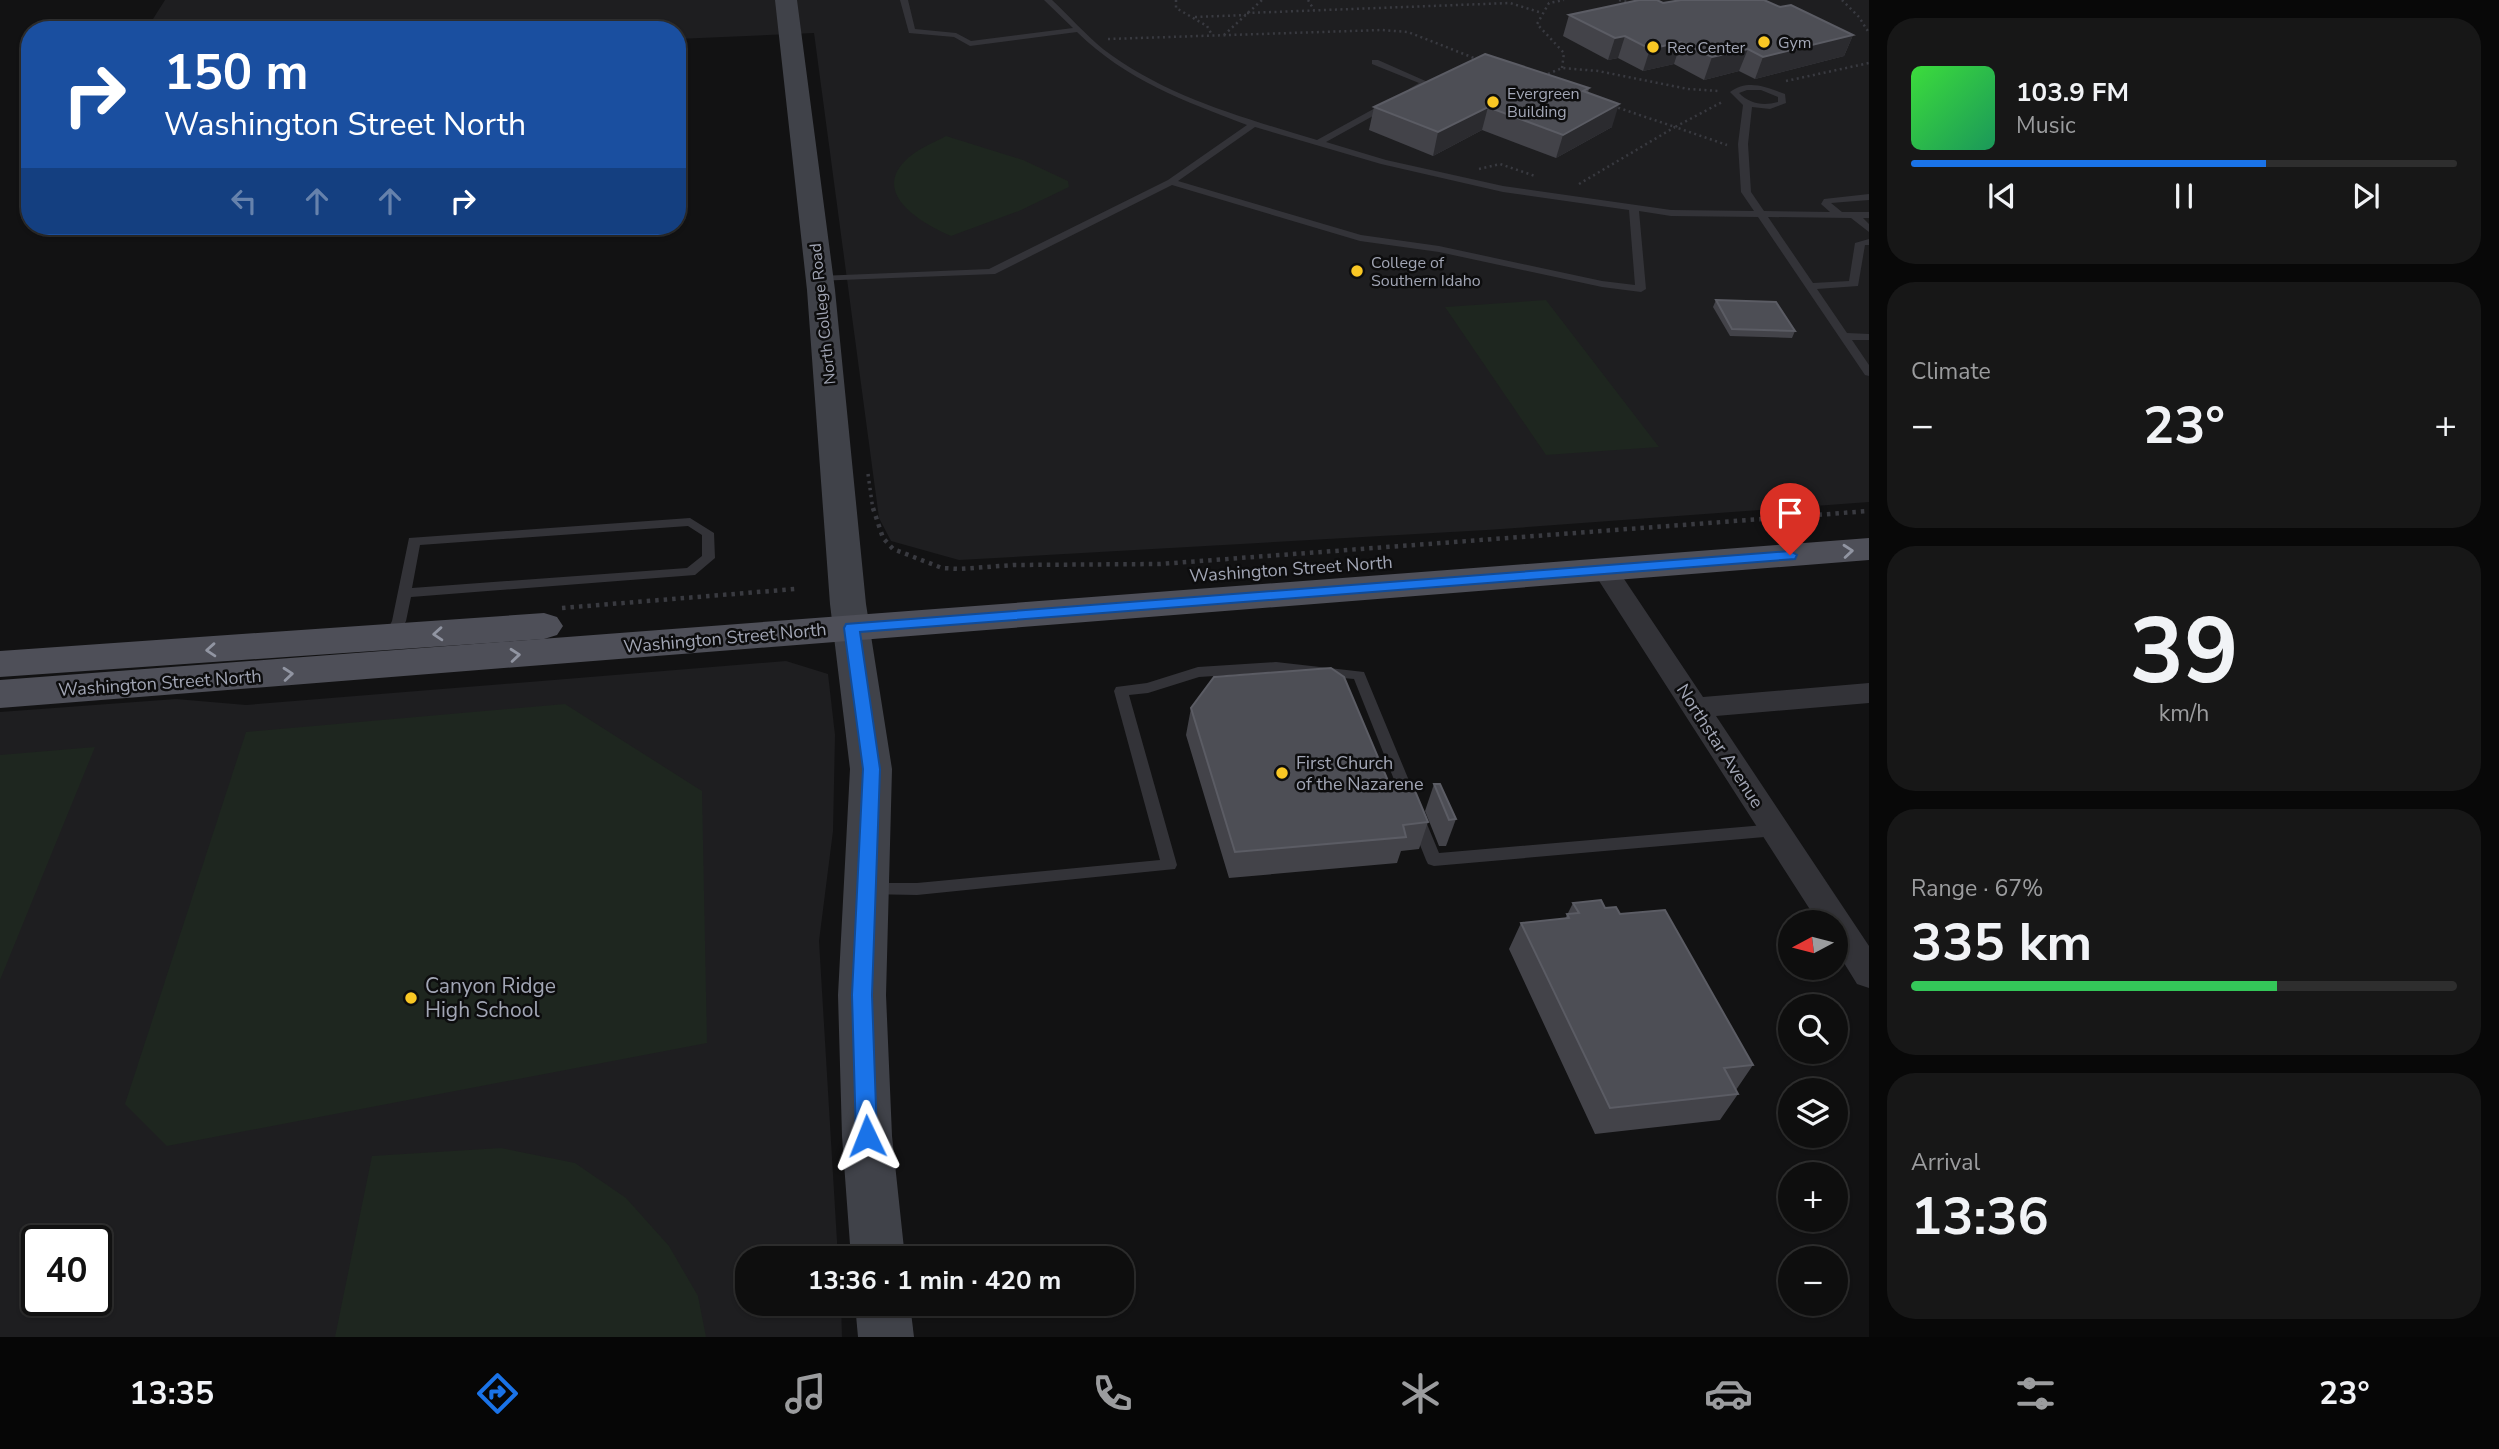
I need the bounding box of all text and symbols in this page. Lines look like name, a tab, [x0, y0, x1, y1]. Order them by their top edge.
place label: Gym	[1778, 32, 1812, 54]
marker: Gym	[1756, 34, 1772, 50]
place label: Rec Center	[1667, 37, 1745, 59]
text: 150 m	[164, 39, 308, 106]
marker: Rec Center	[1645, 39, 1661, 55]
icon: right	[49, 49, 140, 140]
text: 103.9 FM	[2016, 75, 2129, 110]
place label: Evergreen Building	[1507, 83, 1580, 123]
marker: Evergreen Building	[1485, 94, 1501, 110]
text: Washington Street North	[164, 103, 526, 146]
text: Music	[2016, 110, 2076, 141]
icon: previous	[1983, 177, 2021, 215]
icon: pause	[2165, 177, 2203, 215]
icon: next	[2347, 177, 2385, 215]
icon: left	[225, 182, 263, 220]
icon: ahead	[298, 182, 336, 220]
icon: ahead	[371, 182, 409, 220]
icon: right	[444, 182, 482, 220]
street label: North College Road	[805, 242, 841, 386]
place label: College of Southern Idaho	[1371, 252, 1481, 292]
marker: College of Southern Idaho	[1349, 263, 1365, 279]
text: Climate	[1911, 356, 1991, 387]
text: 23°	[2143, 390, 2225, 461]
text: −	[1911, 400, 1934, 451]
text: +	[2434, 400, 2457, 451]
pin	[1760, 483, 1820, 555]
icon: arrive	[1771, 494, 1809, 532]
one-way arrow	[1842, 544, 1853, 559]
street label: Washington Street North	[1189, 550, 1393, 588]
text: 39	[2129, 590, 2239, 714]
street label: Washington Street North	[622, 617, 828, 659]
one-way arrow	[432, 626, 443, 641]
one-way arrow	[205, 642, 216, 657]
one-way arrow	[510, 648, 521, 663]
street label: Washington Street North	[58, 664, 262, 702]
one-way arrow	[283, 667, 294, 682]
street label: Northstar Avenue	[1671, 679, 1769, 813]
text: km/h	[2159, 698, 2209, 729]
place label: First Church of the Nazarene	[1296, 751, 1424, 796]
marker: First Church of the Nazarene	[1274, 765, 1290, 781]
text: Range · 67%	[1911, 873, 2043, 904]
text: 335 km	[1911, 907, 2092, 978]
north arrow	[1778, 910, 1848, 980]
map controls	[1778, 910, 1848, 1316]
place label: Canyon Ridge High School	[425, 972, 556, 1024]
marker: Canyon Ridge High School	[403, 990, 419, 1006]
button: search	[1778, 994, 1848, 1064]
button: layers	[1778, 1078, 1848, 1148]
position arrow	[830, 1099, 904, 1173]
text: Arrival	[1911, 1147, 1980, 1178]
button: +	[1778, 1162, 1848, 1232]
text: 13:36	[1911, 1181, 2049, 1252]
speed limit sign: 40	[21, 1225, 112, 1316]
button: −	[1778, 1246, 1848, 1316]
text: 13:36 · 1 min · 420 m	[808, 1263, 1061, 1298]
icon: directions	[473, 1369, 522, 1418]
icon: music	[781, 1369, 830, 1418]
icon: phone	[1088, 1369, 1137, 1418]
icon: climate	[1396, 1369, 1445, 1418]
icon: car	[1704, 1369, 1753, 1418]
icon: filters	[2011, 1369, 2060, 1418]
text: 13:35	[129, 1372, 214, 1415]
text: 23°	[2319, 1372, 2370, 1415]

